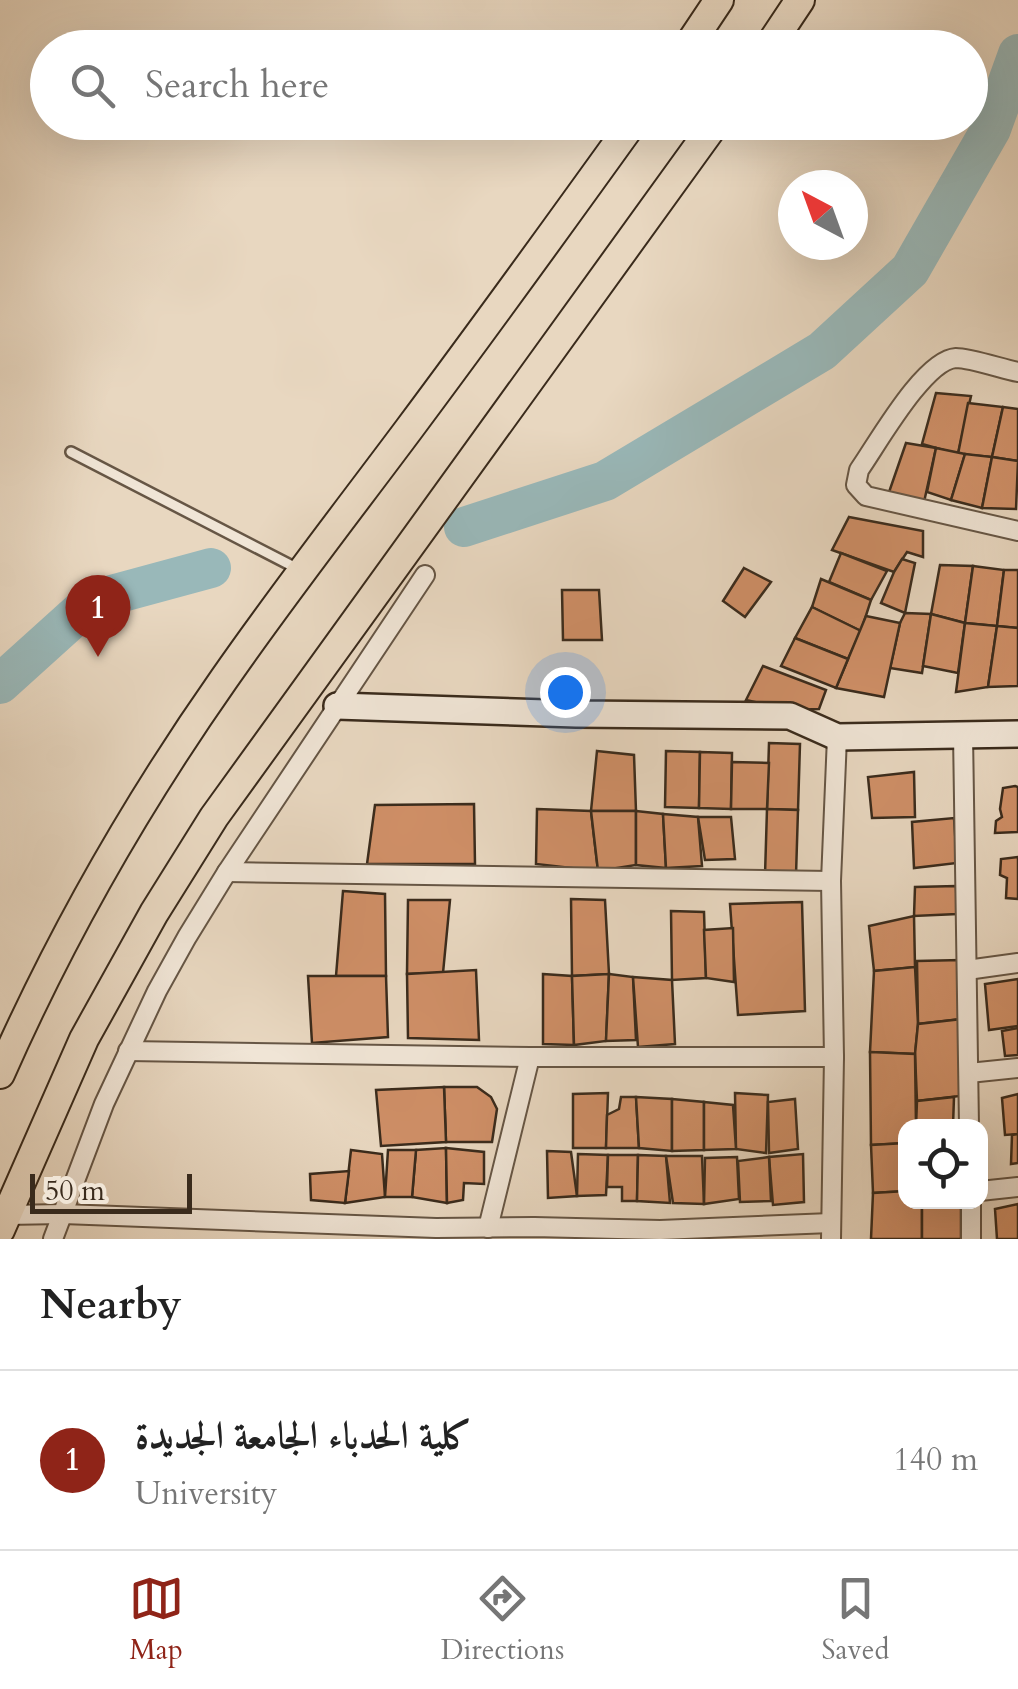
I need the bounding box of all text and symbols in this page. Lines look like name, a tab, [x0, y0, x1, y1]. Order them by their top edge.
search box	[30, 30, 988, 140]
icon: search	[65, 58, 120, 113]
text: Search here	[145, 59, 329, 111]
north arrow	[778, 170, 868, 260]
pin: 1	[66, 574, 130, 657]
your location	[540, 667, 591, 718]
map controls	[898, 1119, 988, 1209]
button: locate	[898, 1119, 988, 1209]
scale bar	[30, 1169, 192, 1214]
text: 50 m	[45, 1172, 105, 1210]
text: Nearby	[40, 1276, 182, 1333]
text: كلية الحدباء الجامعة الجديدة	[135, 1410, 472, 1462]
text: 1	[64, 1438, 81, 1482]
text: 140 m	[893, 1438, 978, 1482]
text: University	[135, 1472, 277, 1516]
tab: Map	[129, 1571, 184, 1669]
tab: Directions	[441, 1571, 564, 1669]
tab: Saved	[821, 1571, 889, 1669]

